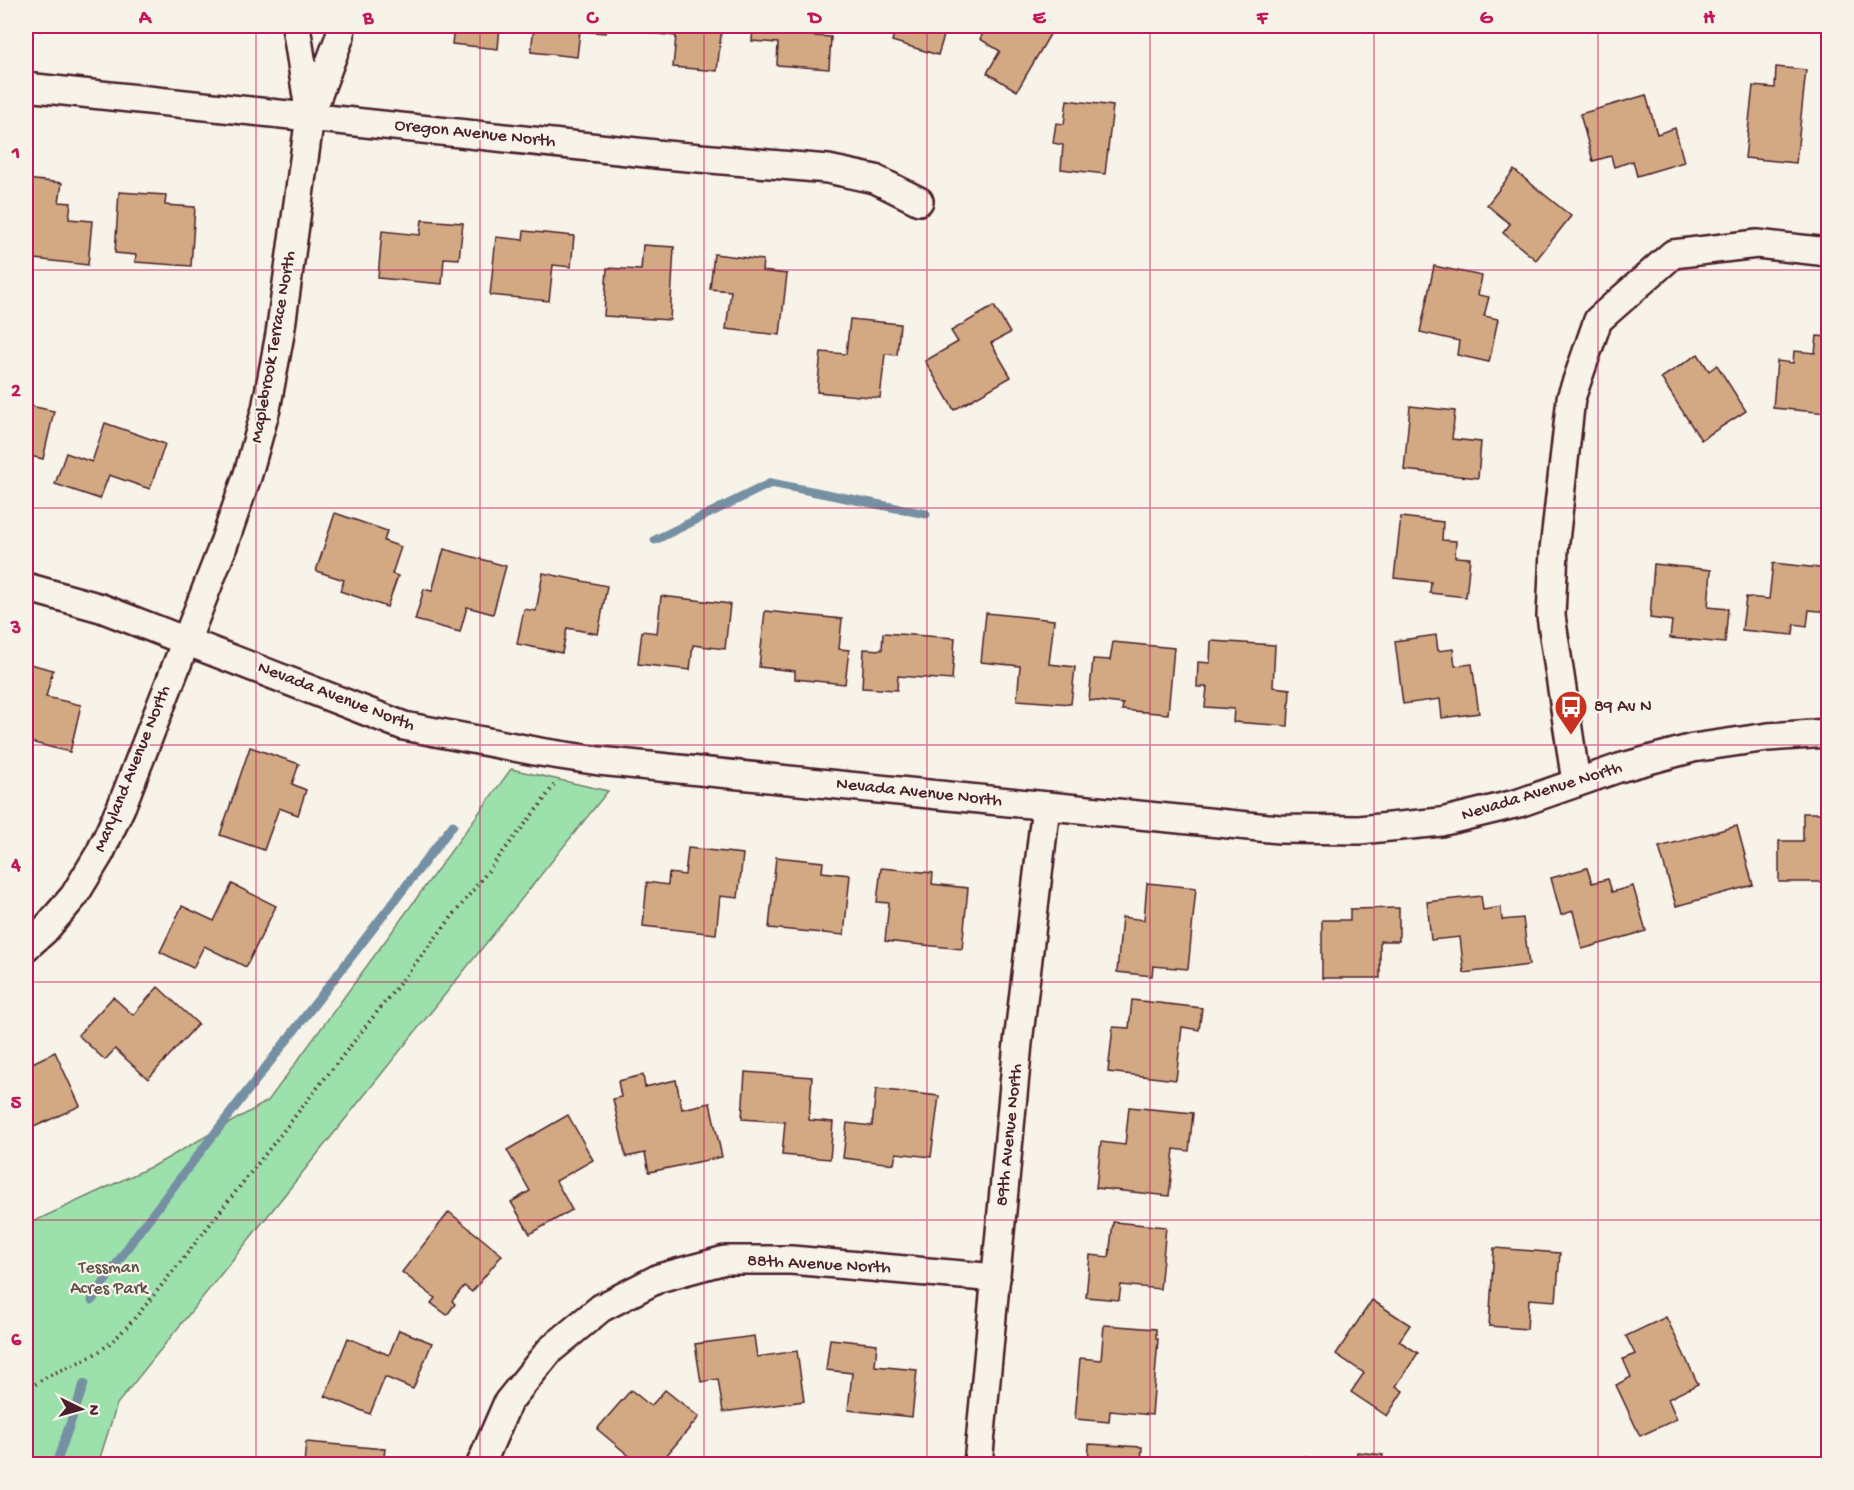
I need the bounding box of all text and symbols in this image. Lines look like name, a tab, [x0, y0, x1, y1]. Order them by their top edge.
text: A	[138, 8, 153, 31]
text: B	[362, 8, 374, 31]
text: C	[586, 8, 600, 31]
text: D	[806, 8, 822, 31]
text: E	[1033, 8, 1047, 31]
text: F	[1256, 8, 1269, 31]
text: G	[1480, 8, 1494, 31]
text: H	[1703, 8, 1715, 31]
street label: Oregon Avenue North	[393, 115, 557, 153]
text: 1	[11, 143, 20, 166]
street label: Maplebrook Terrace North	[247, 249, 301, 445]
text: 2	[11, 381, 21, 404]
text: 3	[10, 618, 21, 641]
street label: Nevada Avenue North	[254, 657, 418, 737]
street label: Maryland Avenue North	[90, 682, 176, 855]
bus stop icon: 89 Av N	[1553, 689, 1589, 736]
place label: 89 Av N	[1594, 697, 1652, 718]
street label: Nevada Avenue North	[1459, 758, 1625, 826]
street label: Nevada Avenue North	[835, 774, 1003, 812]
text: 4	[10, 855, 21, 878]
street label: 89th Avenue North	[992, 1062, 1028, 1207]
text: 5	[11, 1093, 22, 1116]
street label: 88th Avenue North	[747, 1251, 892, 1279]
park label: Tessman Acres Park	[70, 1258, 150, 1300]
text: 6	[11, 1330, 22, 1353]
north arrow	[51, 1379, 111, 1439]
text: N	[82, 1404, 102, 1417]

